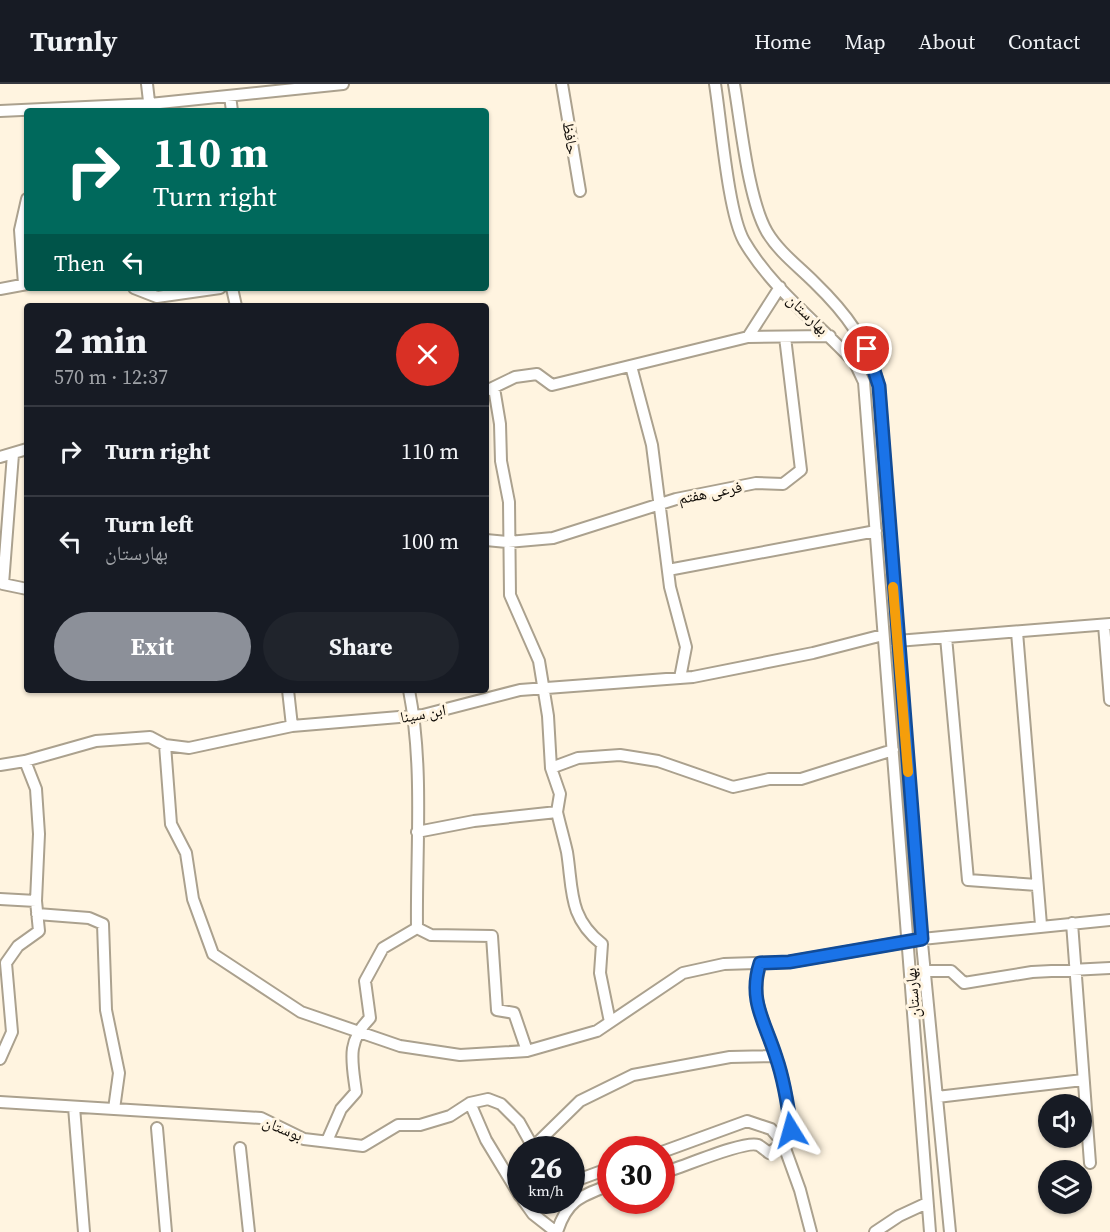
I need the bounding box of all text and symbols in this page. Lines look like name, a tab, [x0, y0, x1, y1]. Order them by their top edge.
text: Turnly	[30, 22, 117, 60]
text: Home	[754, 27, 812, 56]
text: Map	[845, 27, 886, 56]
text: About	[919, 27, 975, 56]
text: Contact	[1008, 27, 1080, 56]
street label: حافظ	[558, 120, 584, 156]
text: 110 m	[153, 123, 268, 181]
icon: right	[54, 132, 132, 210]
text: Turn right	[153, 178, 277, 215]
icon: left	[117, 246, 150, 279]
text: Then	[54, 248, 105, 278]
street label: بهارستان	[782, 289, 834, 339]
text: 2 min	[54, 316, 147, 365]
button: close	[396, 323, 459, 386]
pin	[841, 323, 892, 374]
icon: arrive	[850, 332, 883, 365]
text: 570 m · 12:37	[54, 363, 168, 391]
icon: right	[54, 435, 87, 468]
text: Turn right	[105, 436, 210, 466]
text: 110 m	[401, 436, 459, 466]
street label: فرعی هفتم	[676, 475, 744, 509]
text: Turn left	[105, 509, 193, 539]
icon: left	[54, 525, 87, 558]
text: 100 m	[401, 526, 459, 556]
text: بهارستان	[105, 539, 168, 567]
button: Exit	[54, 612, 251, 681]
button: Share	[263, 612, 459, 681]
street label: ابن سینا	[398, 698, 448, 728]
street label: بهارستان	[899, 967, 925, 1019]
map controls	[1038, 1094, 1092, 1214]
button: sound	[1038, 1094, 1092, 1148]
position arrow	[759, 1098, 823, 1162]
street label: بوستان	[260, 1110, 306, 1146]
speed limit sign: 30	[597, 1136, 675, 1214]
text: 26	[530, 1147, 562, 1188]
button: layers	[1038, 1160, 1092, 1214]
text: km/h	[528, 1180, 564, 1201]

